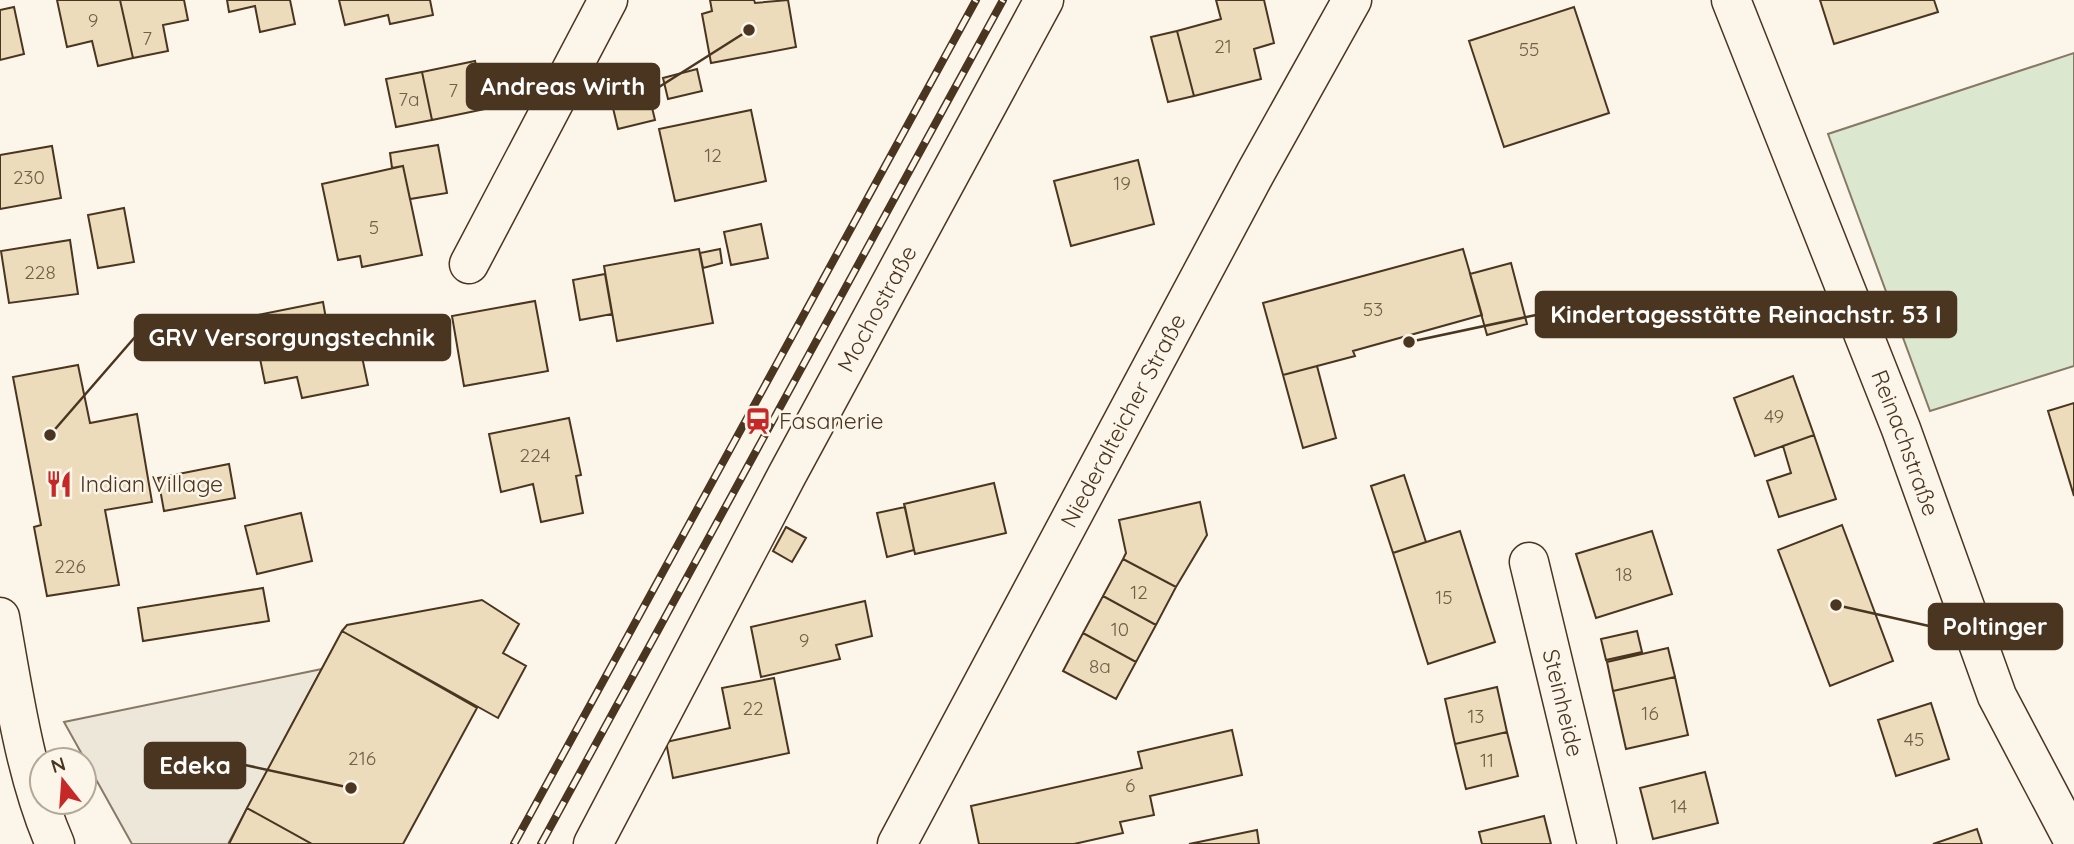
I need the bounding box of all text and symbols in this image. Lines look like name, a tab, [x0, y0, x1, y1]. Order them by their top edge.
house number: 9	[88, 8, 98, 32]
house number: 7	[142, 26, 152, 50]
house number: 21	[1214, 34, 1232, 58]
house number: 55	[1519, 37, 1539, 61]
callout: Andreas Wirth	[467, 64, 659, 109]
text: Andreas Wirth	[481, 71, 645, 101]
house number: 7	[448, 78, 458, 102]
house number: 7a	[398, 87, 420, 111]
house number: 12	[704, 143, 722, 167]
house number: 230	[13, 165, 45, 189]
house number: 19	[1113, 171, 1131, 195]
house number: 5	[369, 215, 379, 239]
street label: Mochostraße	[830, 240, 923, 377]
house number: 228	[24, 260, 56, 284]
callout: Kindertagesstätte Reinachstr. 53 I	[1536, 292, 1956, 337]
house number: 53	[1363, 297, 1383, 321]
text: Kindertagesstätte Reinachstr. 53 I	[1550, 299, 1942, 329]
street label: Niederalteicher Straße	[1054, 308, 1192, 532]
callout: GRV Versorgungstechnik	[135, 315, 450, 360]
text: GRV Versorgungstechnik	[149, 322, 435, 352]
street label: Reinachstraße	[1865, 366, 1946, 520]
house number: 49	[1764, 404, 1784, 428]
station icon: Fasanerie	[743, 406, 773, 436]
place label: Fasanerie	[779, 406, 883, 435]
house number: 224	[520, 443, 550, 467]
restaurant icon: Indian Village	[44, 469, 74, 499]
place label: Indian Village	[80, 469, 223, 498]
house number: 226	[54, 554, 86, 578]
house number: 18	[1615, 562, 1633, 586]
house number: 12	[1130, 580, 1148, 604]
house number: 15	[1435, 585, 1453, 609]
callout: Poltinger	[1929, 604, 2062, 649]
text: Poltinger	[1943, 611, 2047, 641]
house number: 10	[1111, 617, 1129, 641]
house number: 9	[799, 628, 809, 652]
street label: Steinheide	[1537, 646, 1590, 760]
house number: 8a	[1089, 654, 1111, 678]
house number: 22	[742, 696, 764, 720]
house number: 16	[1641, 701, 1659, 725]
house number: 13	[1468, 704, 1485, 728]
house number: 45	[1904, 727, 1924, 751]
callout: Edeka	[145, 743, 245, 788]
north arrow	[28, 746, 98, 816]
house number: 216	[348, 746, 376, 770]
house number: 11	[1480, 748, 1494, 772]
text: Edeka	[159, 750, 231, 780]
text: N	[48, 751, 68, 778]
house number: 6	[1125, 773, 1135, 797]
house number: 14	[1671, 794, 1687, 818]

